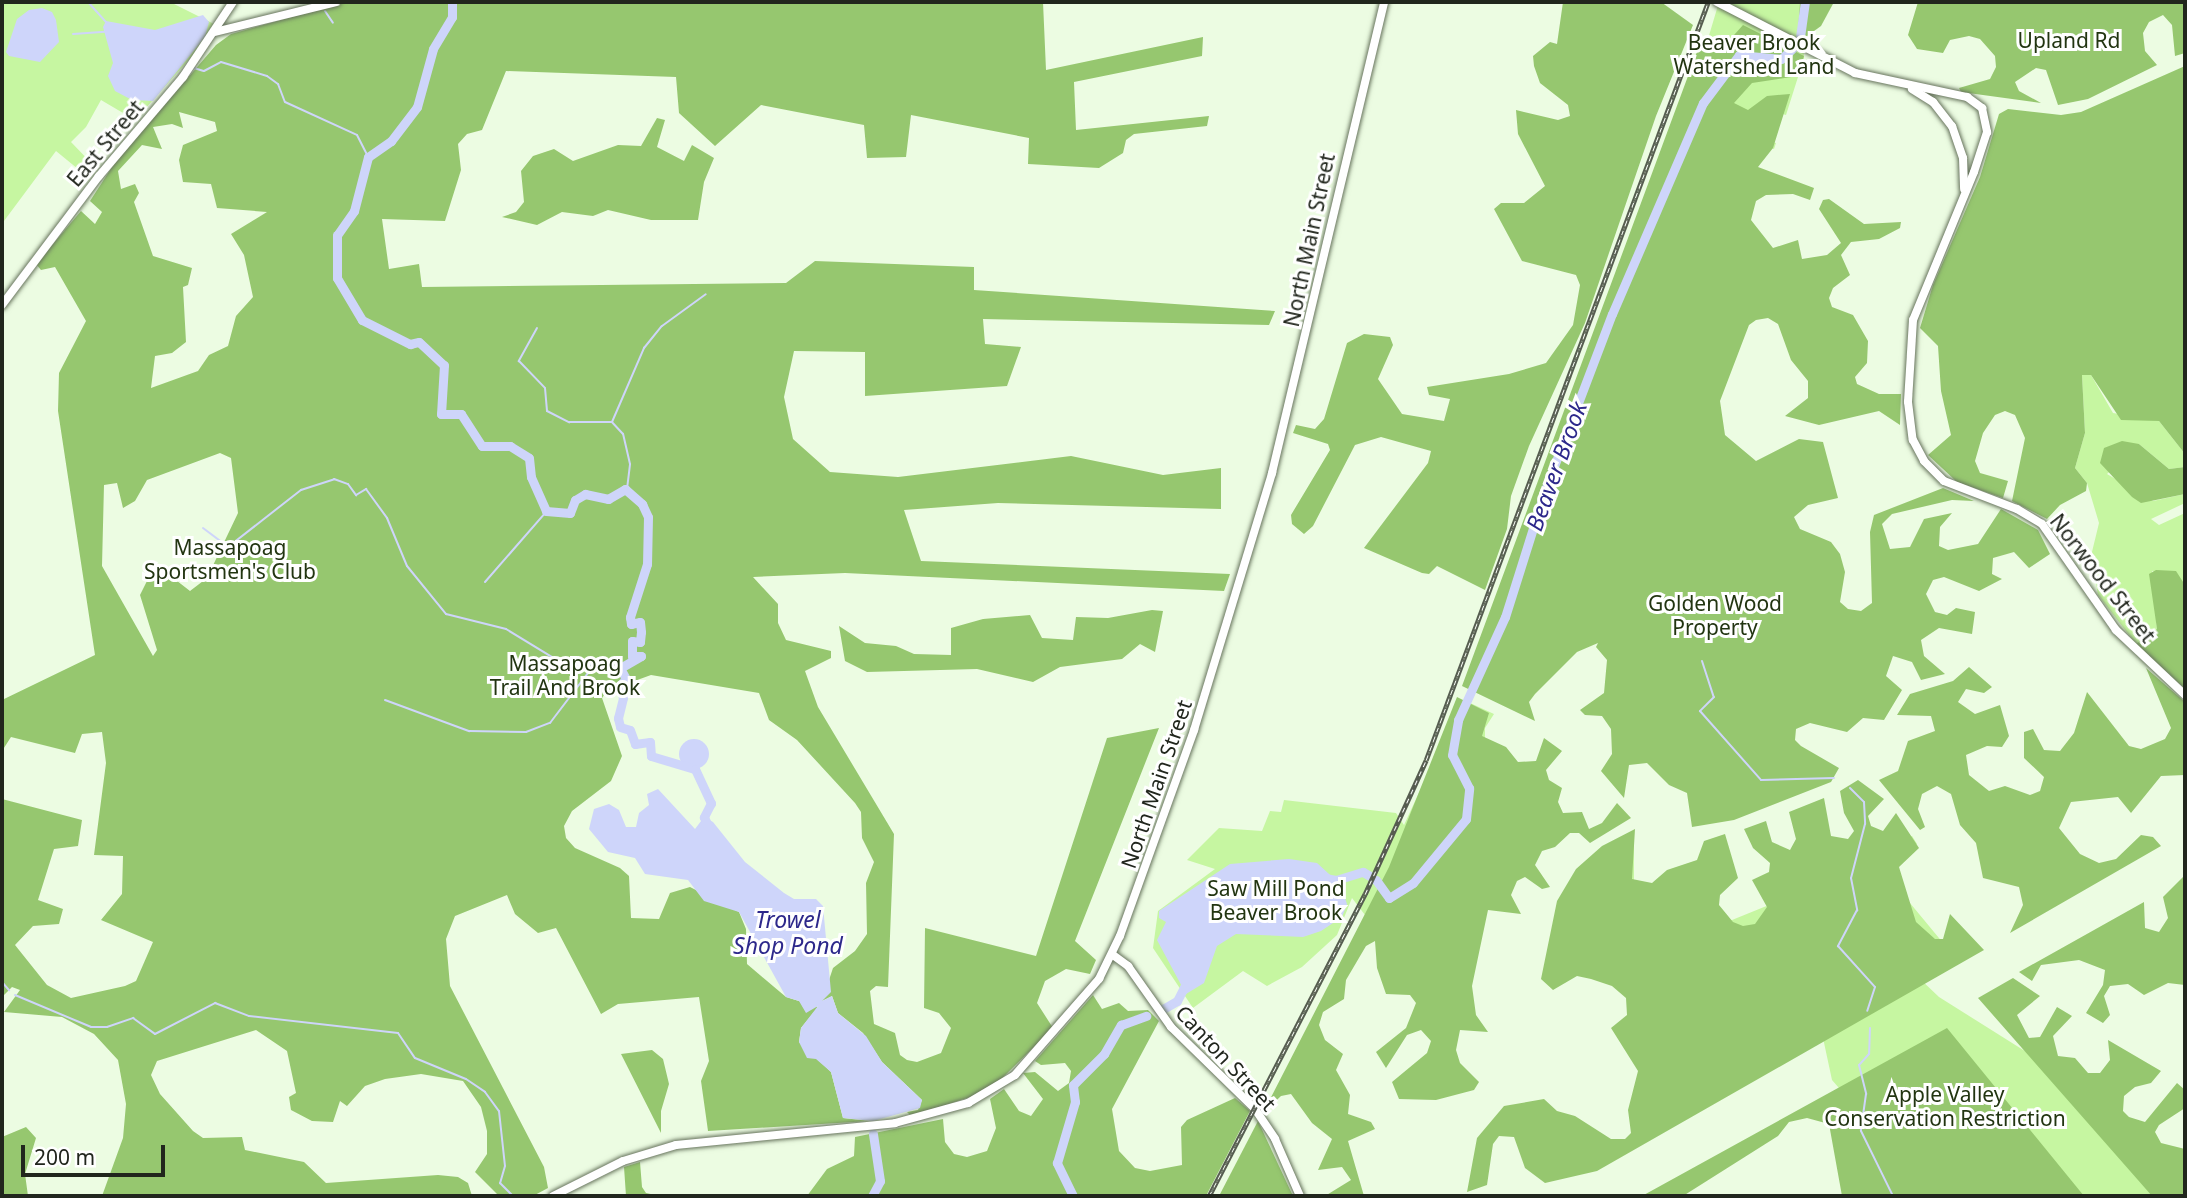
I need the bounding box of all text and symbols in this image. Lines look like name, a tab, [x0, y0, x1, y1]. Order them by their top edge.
park label: Upland Rd	[2018, 27, 2120, 53]
park label: Beaver Brook Watershed Land	[1674, 29, 1834, 79]
street label: East Street	[62, 95, 148, 191]
street label: North Main Street	[1278, 151, 1340, 329]
water label: Beaver Brook	[1520, 398, 1592, 534]
street label: Norwood Street	[2045, 509, 2161, 647]
park label: Massapoag Sportsmen's Club	[144, 534, 316, 584]
park label: Golden Wood Property	[1648, 590, 1782, 640]
park label: Massapoag Trail And Brook	[490, 650, 640, 700]
street label: North Main Street	[1115, 696, 1197, 872]
park label: Saw Mill Pond Beaver Brook	[1207, 875, 1345, 925]
water label: Trowel Shop Pond	[733, 905, 843, 959]
street label: Canton Street	[1171, 1000, 1281, 1116]
park label: Apple Valley Conservation Restriction	[1824, 1081, 2066, 1131]
scale bar	[24, 1132, 168, 1176]
text: 200 m	[34, 1143, 95, 1171]

